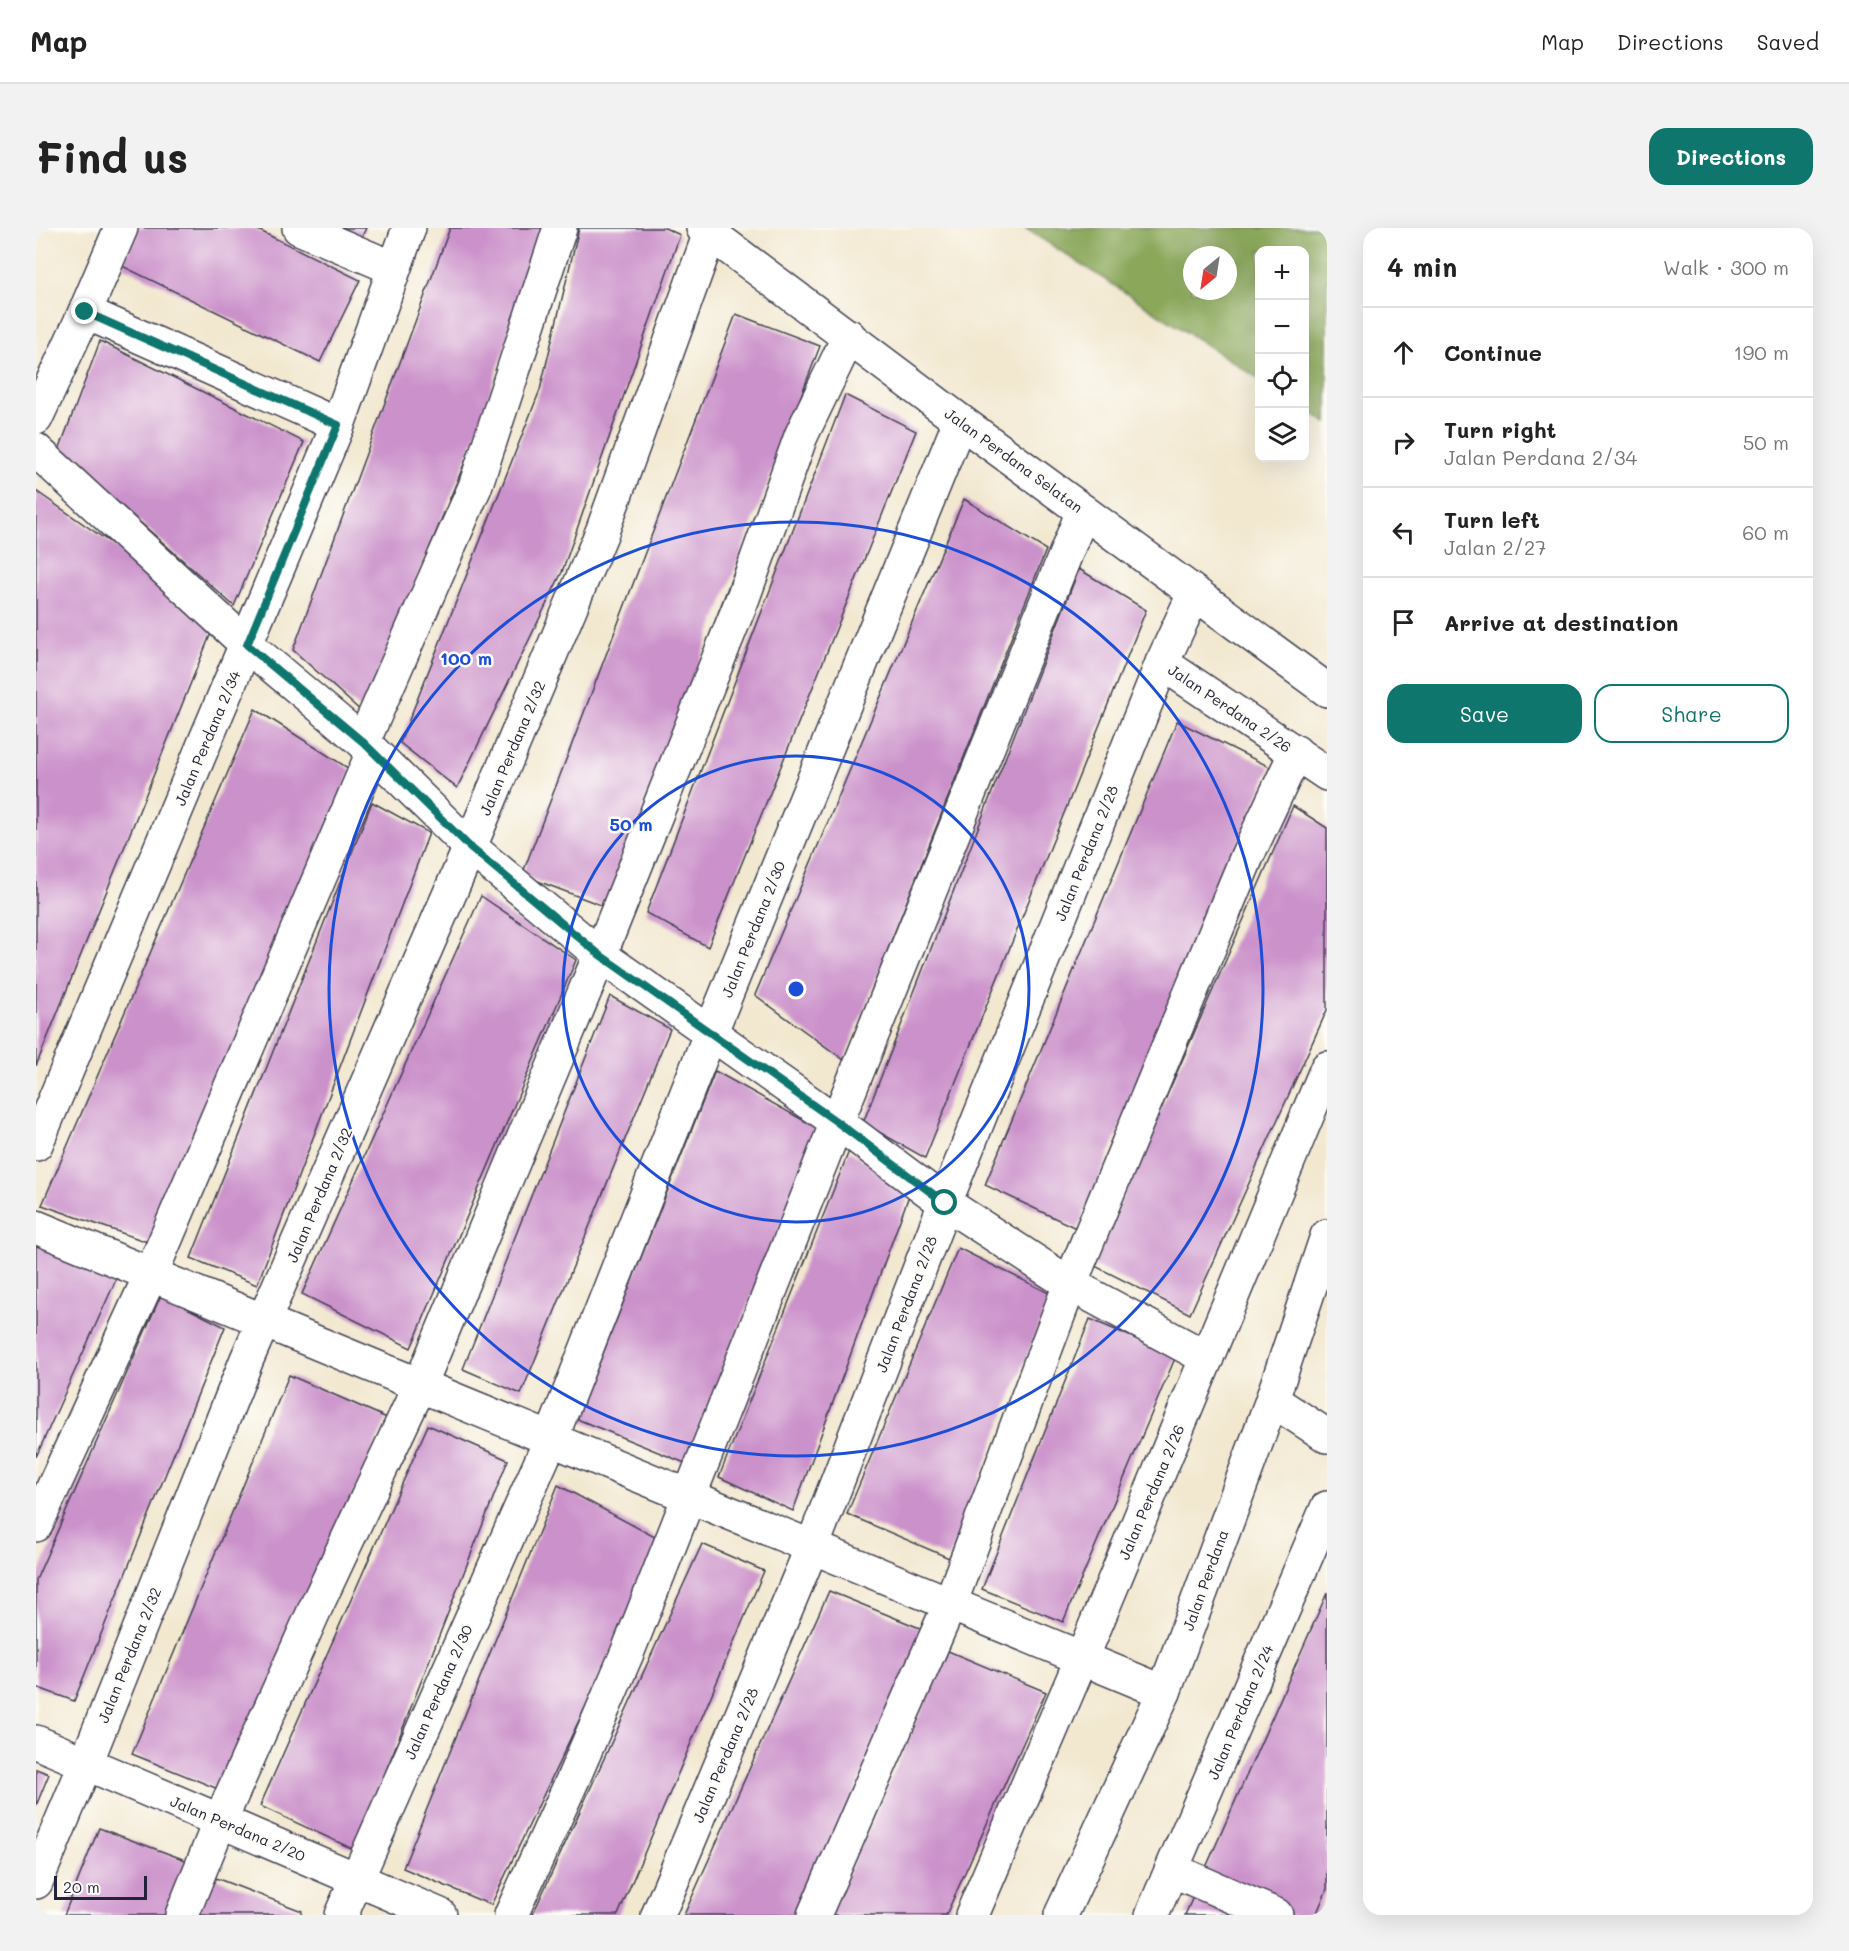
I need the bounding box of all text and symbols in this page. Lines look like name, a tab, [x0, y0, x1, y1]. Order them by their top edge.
text: Map	[30, 23, 87, 59]
text: Map	[1541, 28, 1584, 55]
text: Directions	[1617, 28, 1724, 55]
text: Saved	[1757, 28, 1819, 55]
button: Directions	[1649, 128, 1813, 185]
text: Find us	[36, 129, 188, 184]
north arrow	[1183, 246, 1237, 300]
map controls	[1255, 246, 1309, 462]
button: +	[1255, 246, 1309, 300]
text: 4 min	[1387, 250, 1457, 284]
text: Walk · 300 m	[1663, 254, 1789, 280]
route end	[71, 298, 97, 324]
button: −	[1255, 300, 1309, 354]
icon: ahead	[1387, 336, 1420, 369]
text: Continue	[1444, 338, 1542, 367]
text: 190 m	[1734, 339, 1789, 365]
button: locate	[1255, 354, 1309, 408]
street label: Jalan Perdana Selatan	[941, 403, 1087, 517]
button: layers	[1255, 408, 1309, 462]
text: Turn right	[1444, 415, 1556, 444]
icon: right	[1387, 426, 1420, 459]
text: 50 m	[1743, 429, 1789, 455]
text: Jalan Perdana 2/34	[1444, 444, 1637, 470]
text: Turn left	[1444, 505, 1540, 534]
icon: left	[1387, 516, 1420, 549]
text: 60 m	[1742, 519, 1789, 545]
text: Jalan 2/27	[1444, 534, 1546, 560]
icon: arrive	[1387, 606, 1420, 639]
text: Arrive at destination	[1444, 608, 1679, 637]
text: 100 m	[440, 646, 492, 670]
street label: Jalan Perdana 2/26	[1164, 659, 1296, 757]
street label: Jalan Perdana 2/34	[169, 667, 245, 809]
street label: Jalan Perdana 2/32	[475, 678, 549, 818]
button: Save	[1387, 684, 1582, 743]
button: Share	[1594, 684, 1789, 743]
street label: Jalan Perdana 2/28	[1050, 782, 1122, 924]
text: 50 m	[610, 812, 652, 836]
street label: Jalan Perdana 2/30	[716, 858, 790, 1000]
centre of rings	[786, 979, 806, 999]
street label: Jalan Perdana 2/32	[282, 1125, 356, 1265]
route start	[931, 1189, 957, 1215]
street label: Jalan Perdana 2/28	[871, 1233, 941, 1375]
street label: Jalan Perdana 2/26	[1114, 1421, 1188, 1563]
street label: Jalan Perdana	[1177, 1527, 1233, 1633]
street label: Jalan Perdana 2/32	[93, 1584, 165, 1726]
street label: Jalan Perdana 2/30	[399, 1622, 477, 1762]
street label: Jalan Perdana 2/24	[1203, 1641, 1278, 1782]
street label: Jalan Perdana 2/28	[688, 1684, 762, 1826]
street label: Jalan Perdana 2/20	[167, 1790, 309, 1866]
scale bar	[54, 1873, 147, 1900]
text: 20 m	[63, 1876, 100, 1897]

